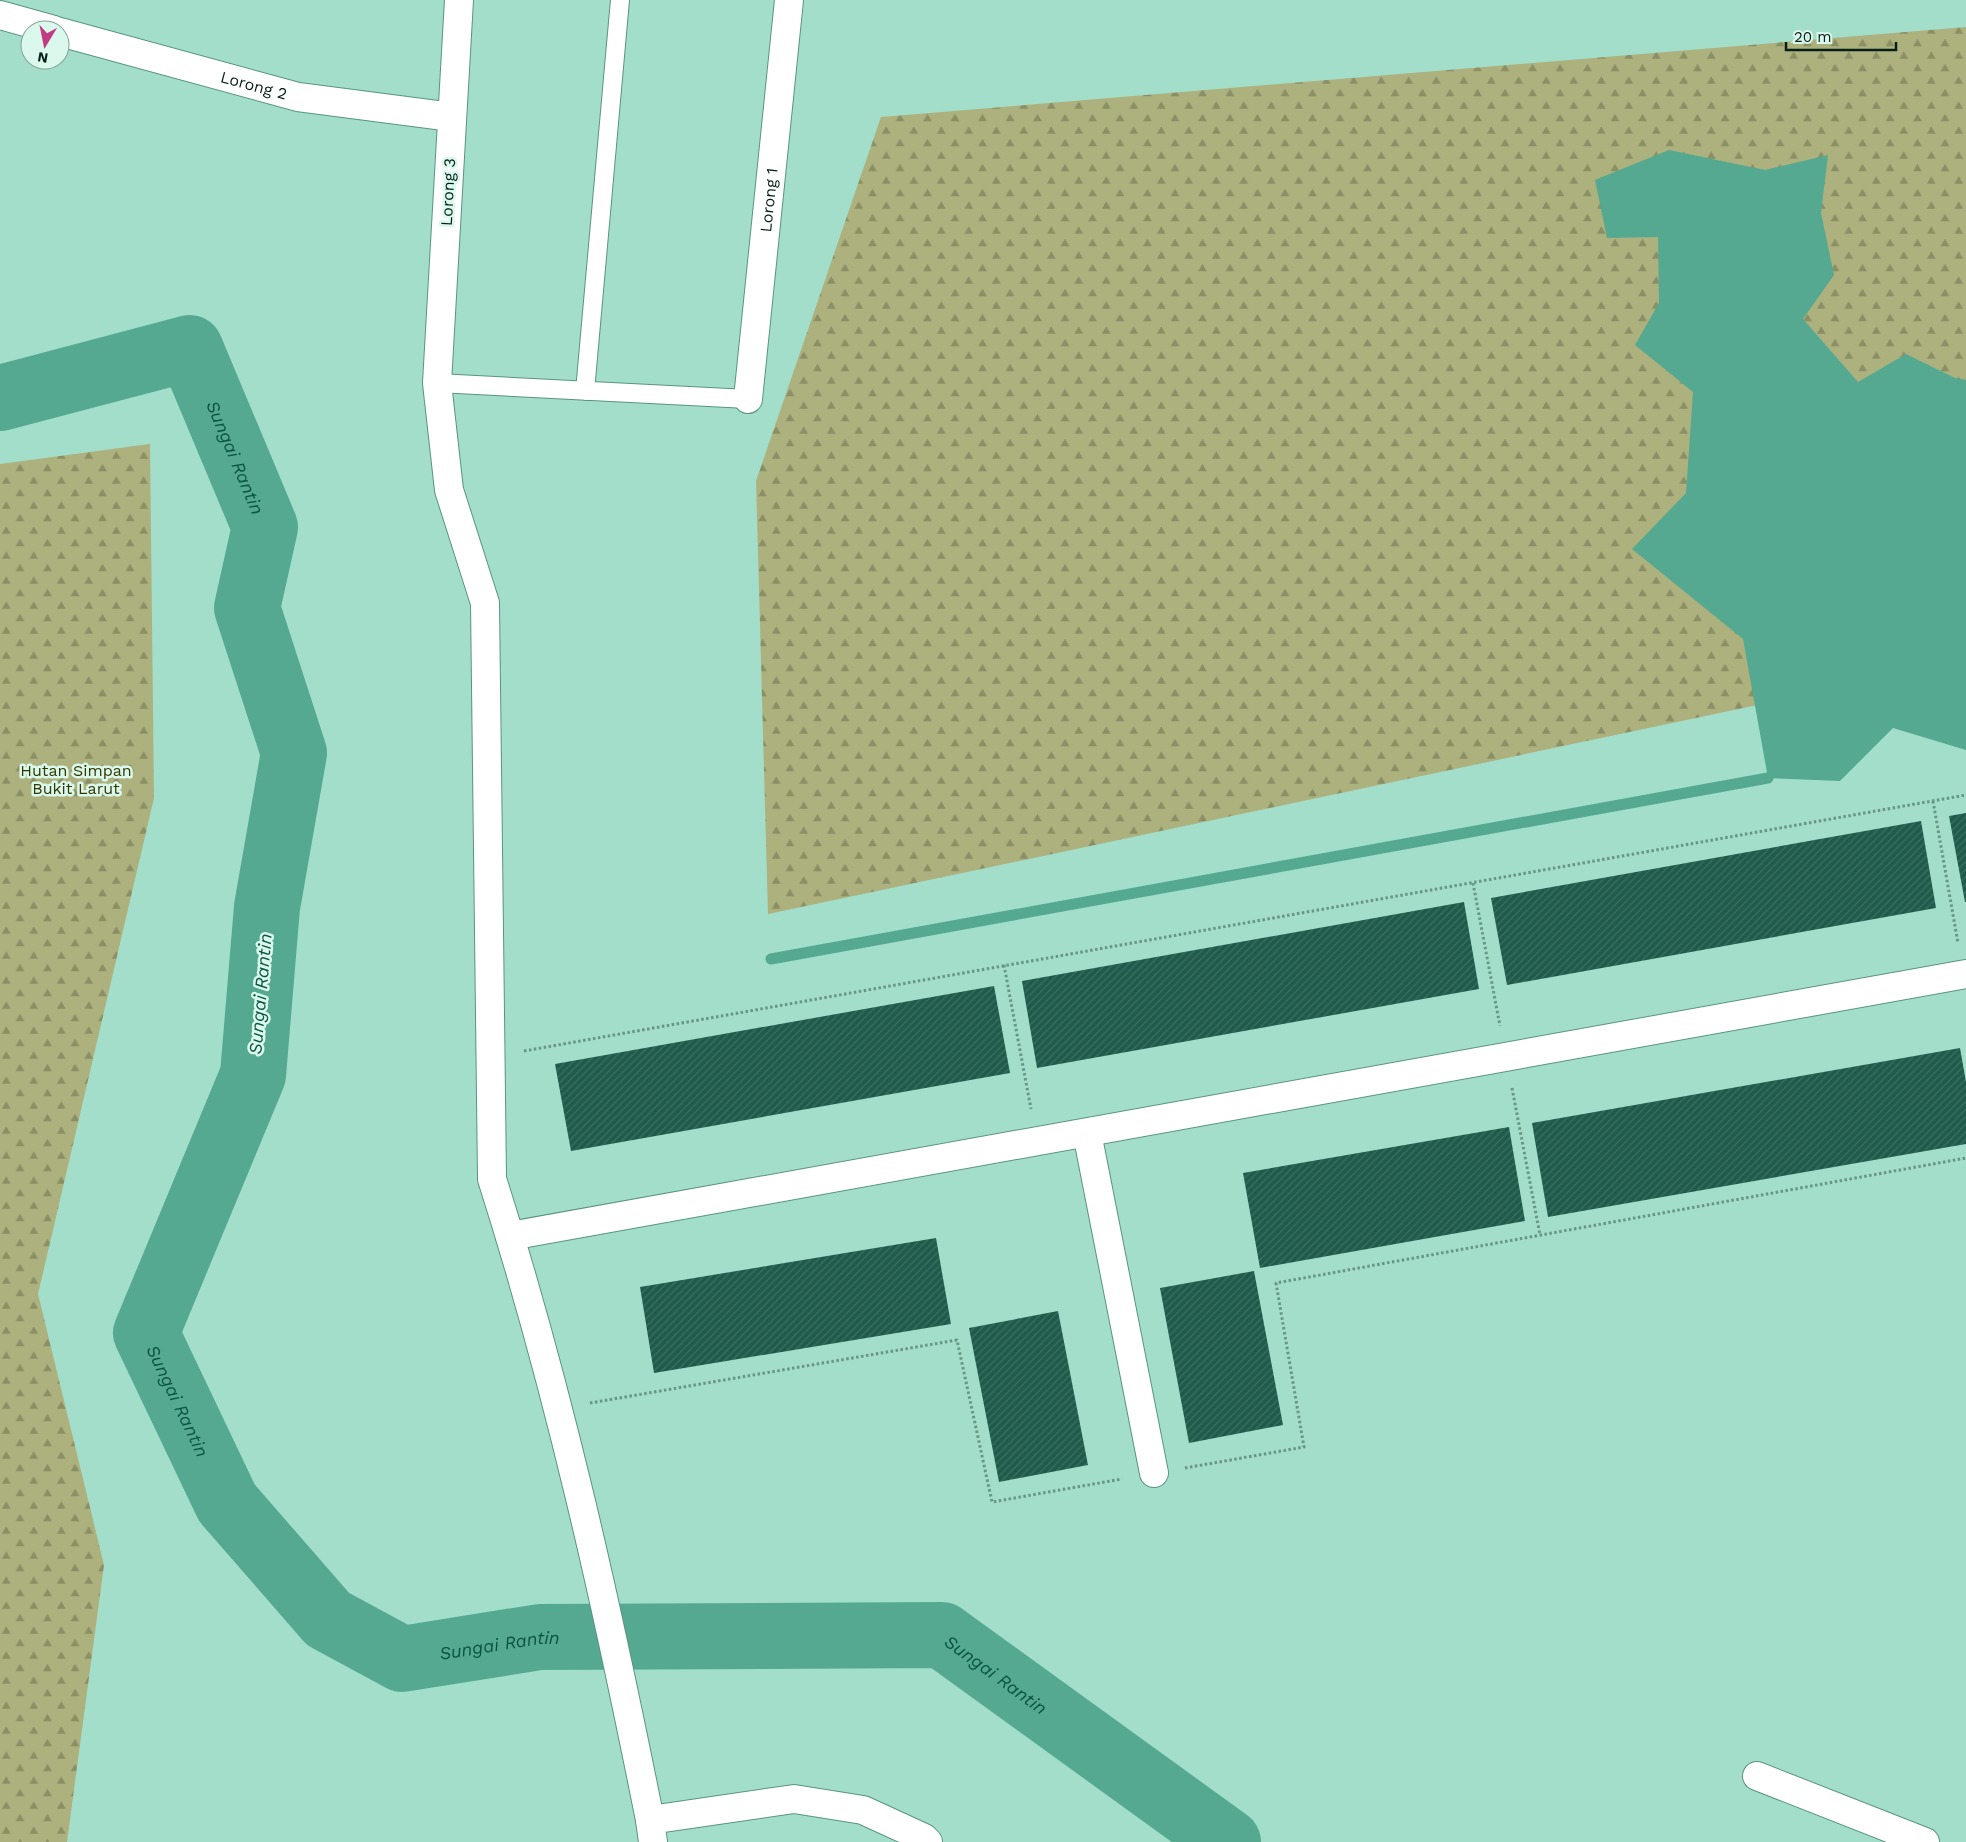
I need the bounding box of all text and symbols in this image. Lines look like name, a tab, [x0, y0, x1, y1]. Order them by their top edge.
north arrow	[20, 20, 70, 70]
scale bar	[1786, 20, 1896, 52]
text: 20 m	[1794, 28, 1832, 46]
text: N	[36, 49, 49, 67]
street label: Lorong 2	[219, 67, 289, 103]
street label: Lorong 3	[437, 158, 459, 226]
street label: Lorong 1	[756, 167, 781, 233]
water label: Sungai Rantin	[203, 397, 269, 517]
park label: Hutan Simpan Bukit Larut	[20, 761, 132, 798]
water label: Sungai Rantin	[244, 933, 276, 1055]
water label: Sungai Rantin	[143, 1341, 214, 1460]
water label: Sungai Rantin	[438, 1626, 560, 1663]
water label: Sungai Rantin	[941, 1630, 1052, 1718]

